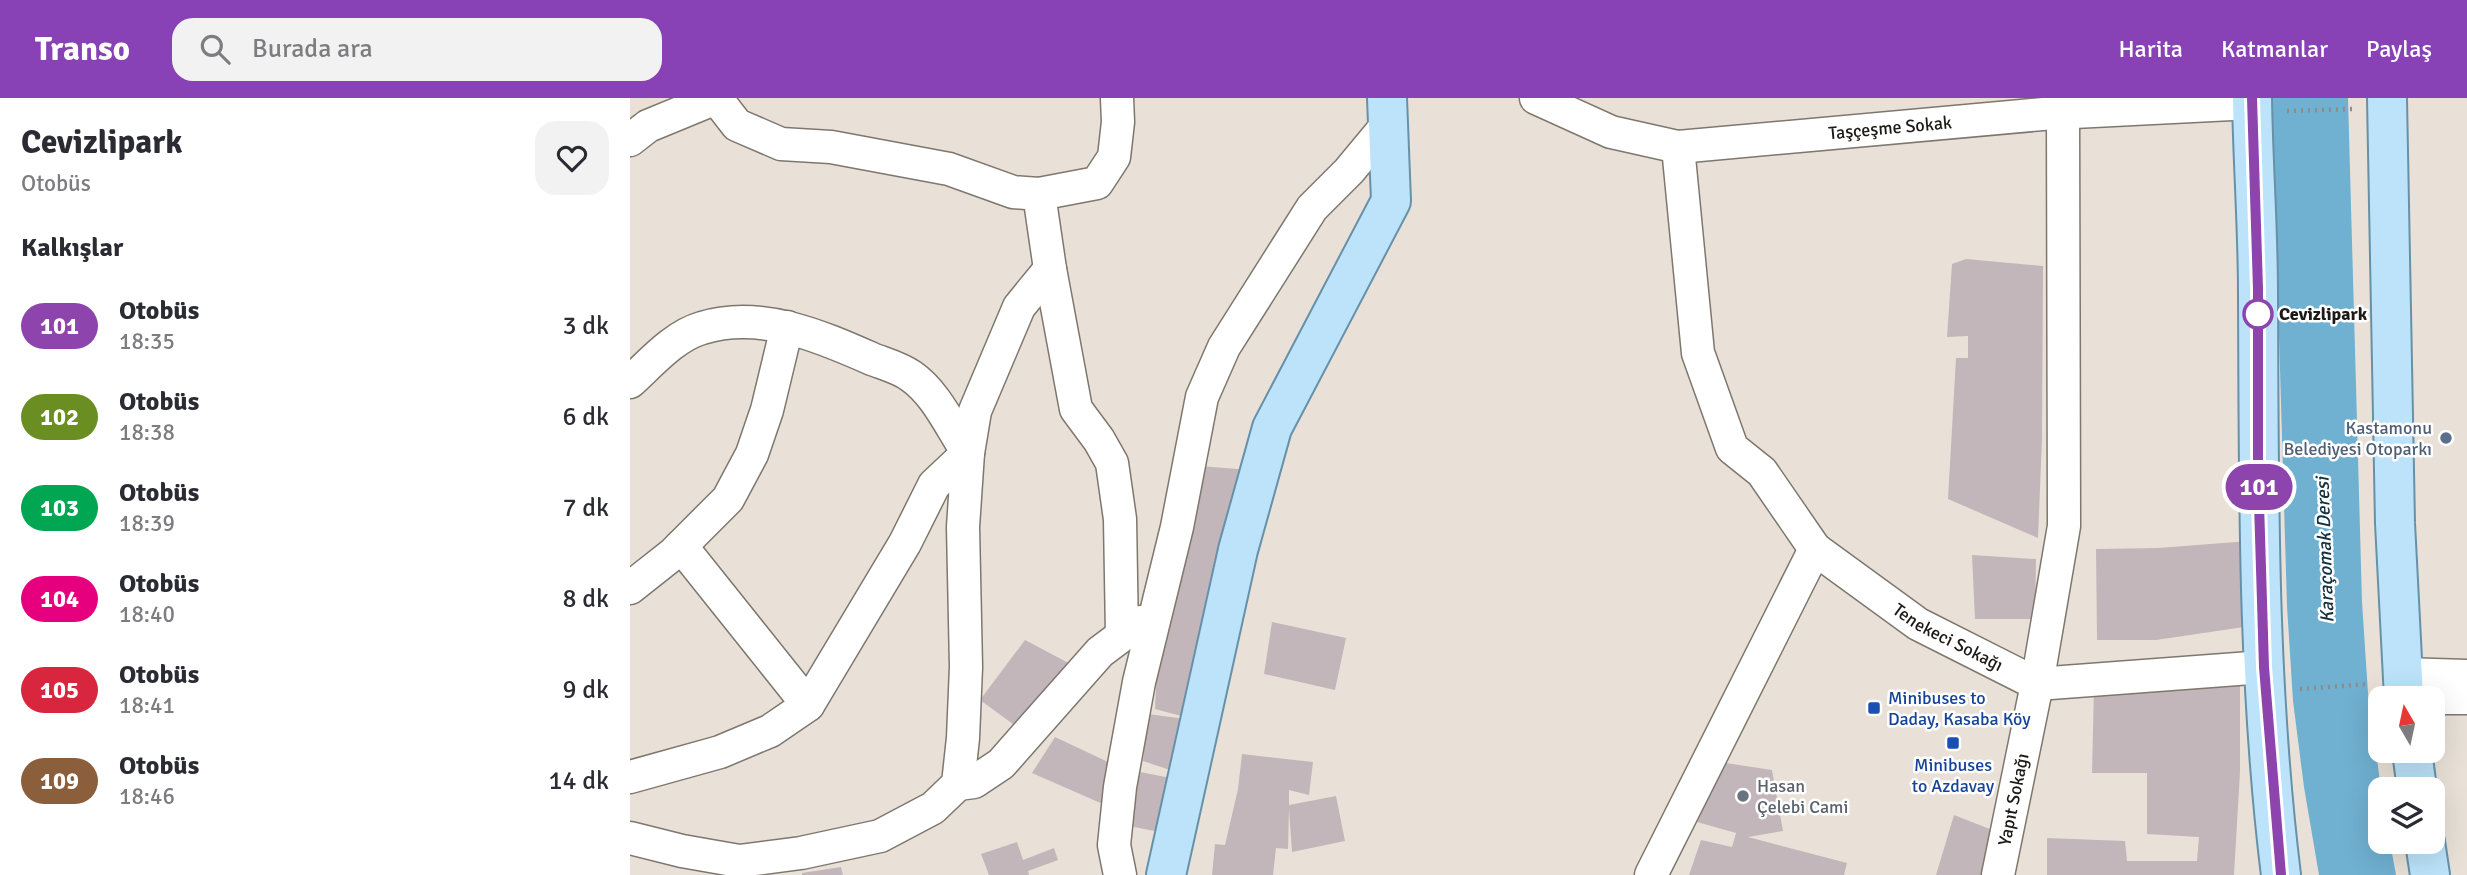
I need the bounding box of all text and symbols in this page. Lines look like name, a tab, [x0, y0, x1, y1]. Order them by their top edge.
search box	[172, 18, 662, 81]
text: Transo	[35, 29, 130, 70]
icon: search	[196, 30, 234, 68]
text: Burada ara	[252, 33, 373, 65]
text: Harita	[2118, 34, 2183, 64]
text: Katmanlar	[2221, 34, 2328, 64]
text: Paylaş	[2366, 34, 2432, 64]
street label: Taşçeşme Sokak	[1827, 111, 1953, 144]
button: heart	[535, 121, 609, 195]
text: Cevizlipark	[21, 122, 183, 163]
text: Otobüs	[21, 169, 91, 198]
text: Kalkışlar	[21, 232, 123, 264]
text: Otobüs	[119, 295, 199, 327]
marker: Cevizlipark	[2243, 299, 2273, 329]
place label: Cevizlipark	[2279, 303, 2368, 325]
text: 3 dk	[562, 310, 609, 342]
text: 101	[40, 311, 79, 341]
text: 18:35	[119, 327, 175, 356]
text: Otobüs	[119, 386, 199, 418]
text: 6 dk	[562, 401, 609, 433]
text: 102	[40, 402, 79, 432]
place label: Kastamonu Belediyesi Otoparkı	[2283, 417, 2432, 460]
text: 18:38	[119, 418, 175, 447]
marker: Kastamonu Belediyesi Otoparkı	[2438, 430, 2454, 446]
line badge: 101	[2219, 464, 2299, 510]
text: 101	[2240, 472, 2278, 502]
water label: Karaçomak Deresi	[2310, 475, 2340, 623]
text: Otobüs	[119, 477, 199, 509]
text: 7 dk	[562, 492, 609, 524]
text: 103	[40, 493, 79, 523]
text: 18:39	[119, 509, 175, 538]
text: Otobüs	[119, 568, 199, 600]
text: 8 dk	[562, 583, 609, 615]
text: 104	[40, 584, 79, 614]
street label: Tenekeci Sokağı	[1889, 598, 2007, 676]
text: 18:40	[119, 600, 175, 629]
text: Otobüs	[119, 659, 199, 691]
text: 9 dk	[562, 674, 609, 706]
text: 105	[40, 675, 79, 705]
north arrow	[2368, 686, 2445, 763]
map controls	[2368, 686, 2445, 854]
place label: Minibuses to Daday, Kasaba Köy	[1888, 687, 2031, 730]
text: 18:41	[119, 691, 175, 720]
marker: Minibuses to Daday, Kasaba Köy	[1866, 700, 1882, 716]
marker: Minibuses to Azdavay	[1945, 735, 1961, 751]
text: Otobüs	[119, 750, 199, 782]
street label: Yapıt Sokağı	[1993, 751, 2034, 848]
place label: Minibuses to Azdavay	[1912, 754, 1995, 797]
text: 14 dk	[548, 765, 609, 797]
text: 109	[40, 766, 79, 796]
place label: Hasan Çelebi Cami	[1757, 775, 1848, 818]
button: layers	[2368, 777, 2445, 854]
text: 18:46	[119, 782, 175, 811]
marker: Hasan Çelebi Cami	[1735, 788, 1751, 804]

